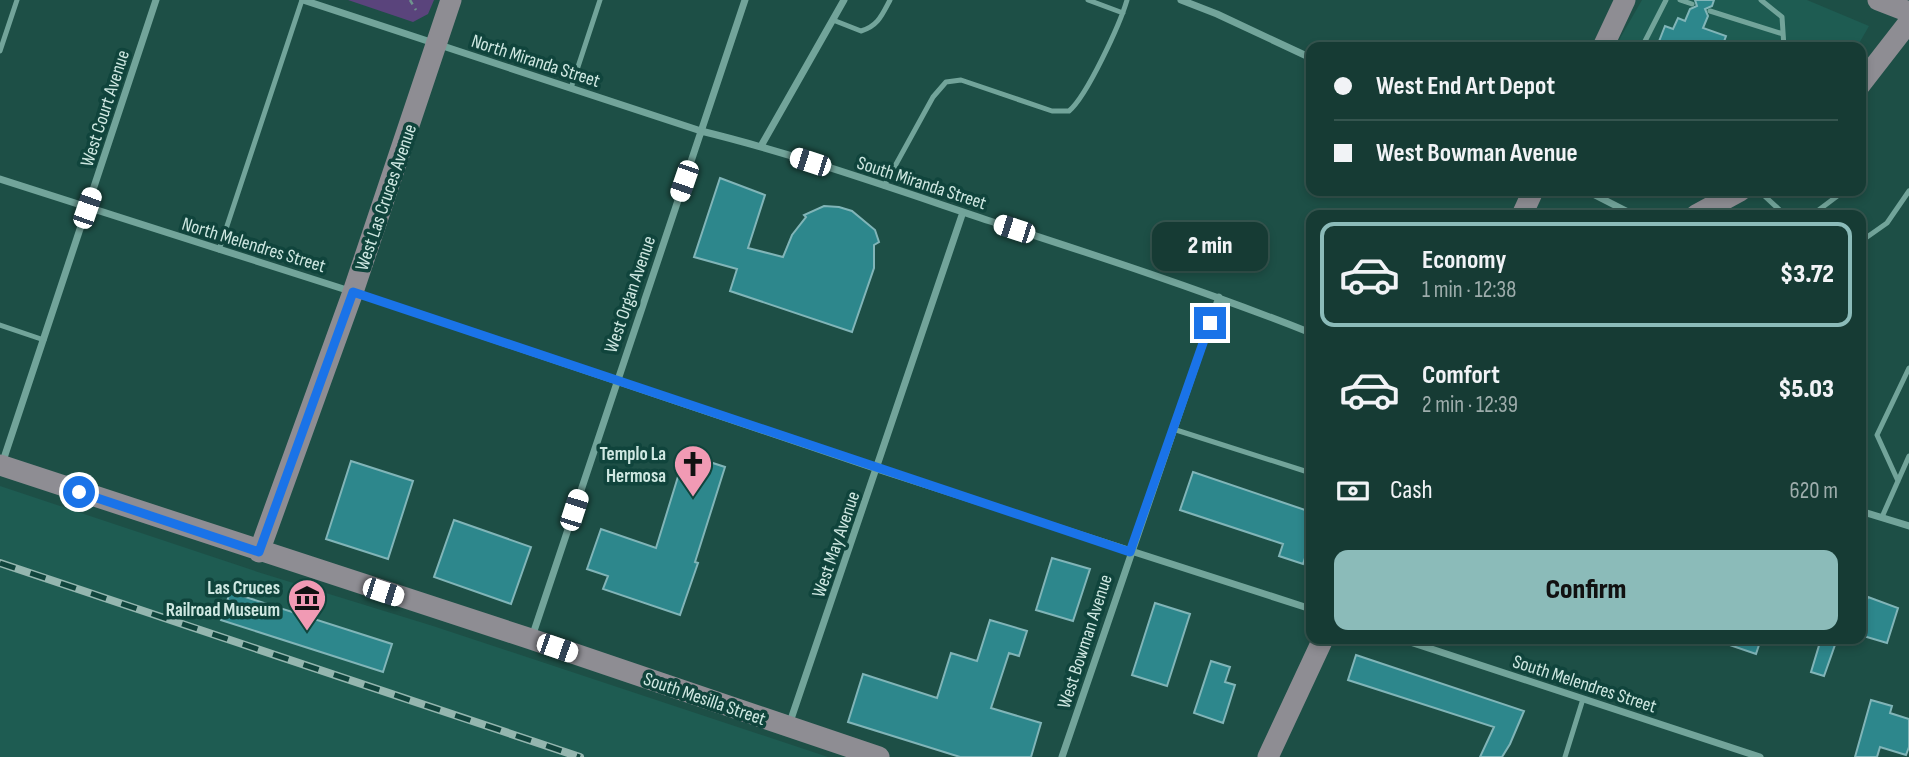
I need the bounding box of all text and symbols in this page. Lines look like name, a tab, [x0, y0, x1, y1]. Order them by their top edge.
street label: North Miranda Street	[468, 30, 603, 93]
street label: West Court Avenue	[76, 47, 135, 170]
text: West End Art Depot	[1376, 71, 1555, 102]
street label: West Las Cruces Avenue	[351, 121, 422, 274]
text: West Bowman Avenue	[1376, 138, 1578, 169]
car	[787, 146, 834, 178]
street label: South Miranda Street	[854, 152, 989, 215]
car	[668, 158, 701, 204]
car	[71, 185, 104, 231]
street label: North Melendres Street	[179, 213, 328, 278]
car	[991, 213, 1038, 245]
callout: 2 min	[1152, 222, 1268, 270]
text: 2 min	[1188, 232, 1232, 260]
street label: West Organ Avenue	[600, 233, 661, 356]
icon: car	[1338, 243, 1401, 306]
text: Economy	[1422, 245, 1506, 276]
text: $3.72	[1780, 259, 1834, 290]
text: 1 min · 12:38	[1422, 276, 1516, 304]
route end	[1194, 307, 1226, 339]
icon: car	[1338, 358, 1401, 421]
text: Comfort	[1422, 360, 1500, 391]
text: $5.03	[1778, 374, 1834, 405]
text: 2 min · 12:39	[1422, 391, 1518, 419]
place label: Templo La Hermosa	[599, 443, 666, 488]
church icon: Templo La Hermosa	[672, 443, 714, 498]
icon: cash	[1334, 472, 1372, 510]
text: Cash	[1390, 475, 1433, 506]
route start	[63, 476, 95, 508]
text: 620 m	[1790, 477, 1838, 505]
car	[558, 487, 591, 533]
street label: West May Avenue	[808, 488, 865, 601]
button: Confirm	[1334, 550, 1838, 630]
street label: West Bowman Avenue	[1053, 572, 1118, 711]
car	[360, 576, 407, 608]
place label: Las Cruces Railroad Museum	[166, 577, 280, 622]
museum icon: Las Cruces Railroad Museum	[286, 577, 328, 632]
car	[534, 631, 581, 665]
street label: South Melendres Street	[1510, 650, 1660, 719]
street label: South Mesilla Street	[640, 668, 769, 731]

